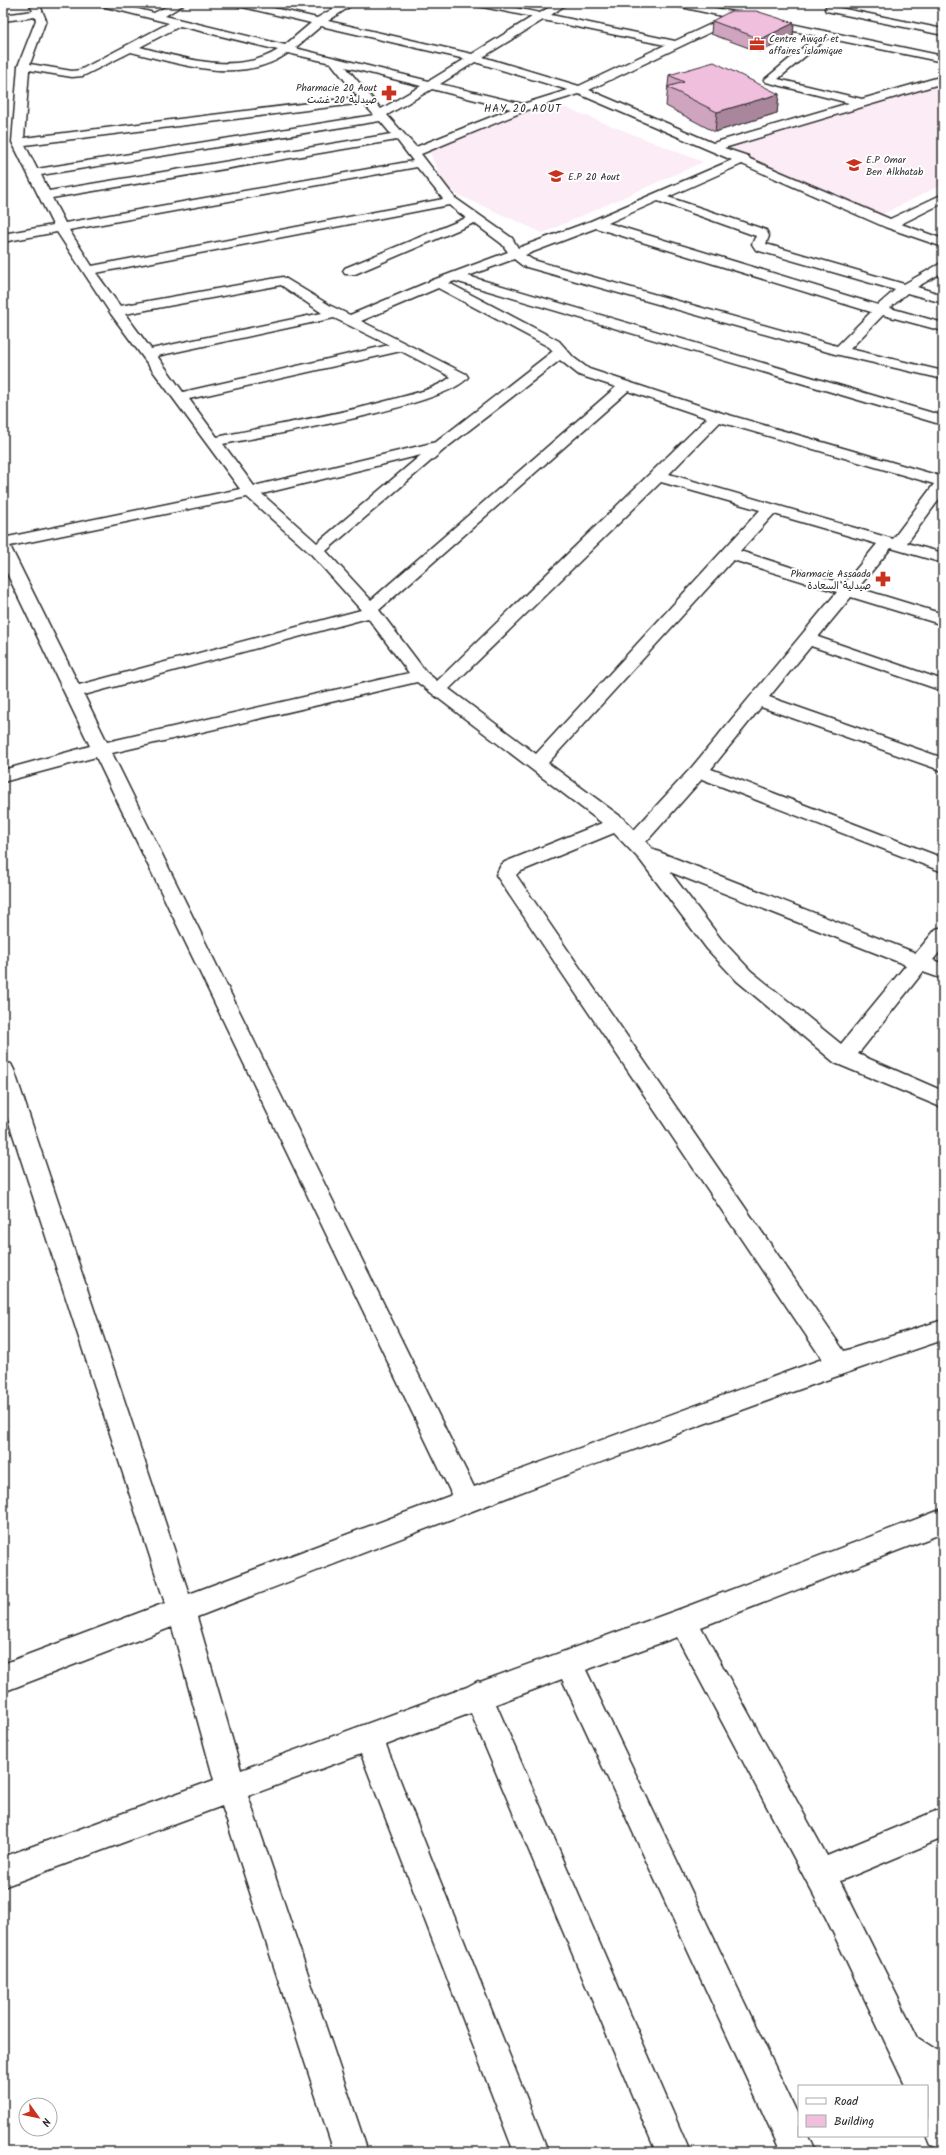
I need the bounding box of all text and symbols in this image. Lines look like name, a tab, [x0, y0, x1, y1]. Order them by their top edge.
place label: Centre Awqaf et affaires islamique	[769, 31, 843, 59]
office icon: Centre Awqaf et affaires islamique	[748, 35, 766, 53]
place label: Pharmacie 20 Aout صيدلية 20 غشت	[296, 80, 377, 108]
pharmacy icon: Pharmacie 20 Aout صيدلية 20 غشت	[380, 84, 398, 102]
district label: HAY 20 AOUT	[484, 100, 562, 118]
place label: E.P Omar Ben Alkhatab	[866, 152, 924, 180]
school or university icon: E.P Omar Ben Alkhatab	[845, 156, 863, 174]
school or university icon: E.P 20 Aout	[547, 167, 565, 185]
place label: E.P 20 Aout	[568, 169, 620, 185]
place label: Pharmacie Assaada صيدلية السعادة	[791, 566, 871, 594]
pharmacy icon: Pharmacie Assaada صيدلية السعادة	[874, 570, 892, 588]
legend	[798, 2085, 928, 2137]
text: Road	[834, 2092, 859, 2111]
north arrow	[18, 2097, 58, 2137]
text: Building	[834, 2112, 874, 2131]
text: N	[36, 2114, 55, 2130]

